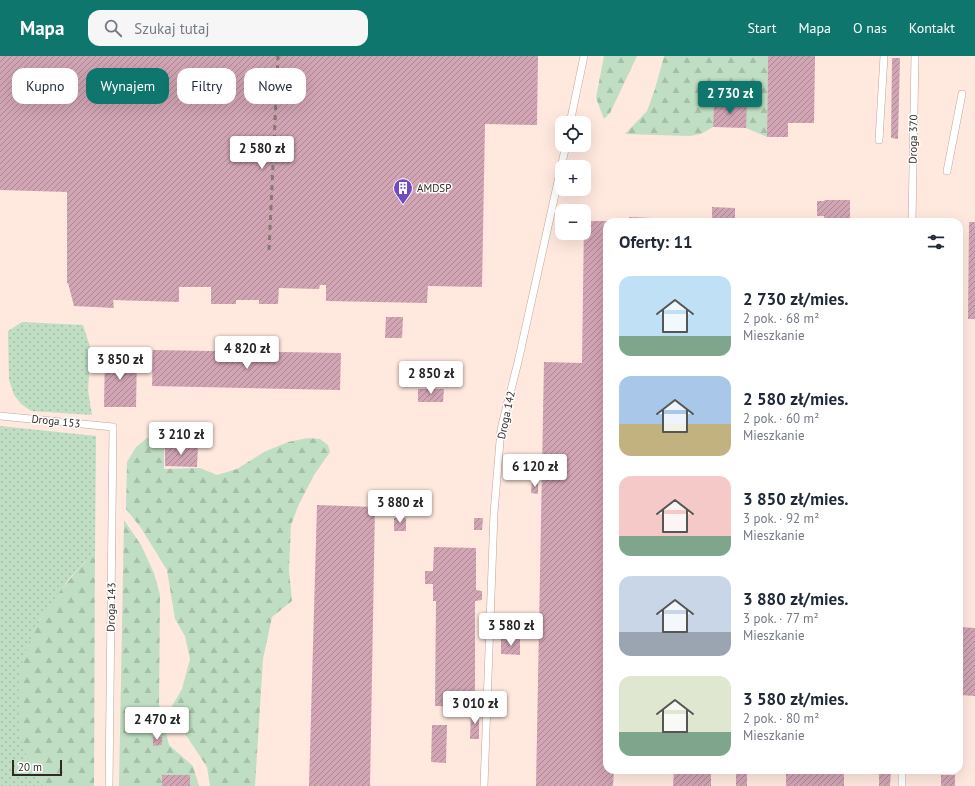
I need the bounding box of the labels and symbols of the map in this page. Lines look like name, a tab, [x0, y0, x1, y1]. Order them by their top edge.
pin: 2 730 zł	[689, 81, 771, 115]
street label: Droga 370	[906, 114, 920, 164]
pin: 2 580 zł	[221, 136, 303, 170]
building icon: AMDSP	[392, 177, 414, 205]
place label: AMDSP	[417, 181, 451, 195]
pin: 4 820 zł	[206, 336, 288, 370]
pin: 3 850 zł	[79, 347, 161, 381]
pin: 2 850 zł	[390, 361, 472, 395]
street label: Droga 142	[494, 390, 518, 440]
street label: Droga 153	[31, 411, 81, 431]
pin: 3 210 zł	[140, 422, 222, 456]
pin: 6 120 zł	[494, 454, 576, 488]
pin: 3 880 zł	[359, 490, 441, 524]
street label: Droga 143	[104, 582, 118, 632]
pin: 3 580 zł	[470, 613, 552, 647]
pin: 3 010 zł	[434, 691, 516, 725]
pin: 2 470 zł	[116, 707, 198, 741]
scale bar	[12, 758, 62, 777]

